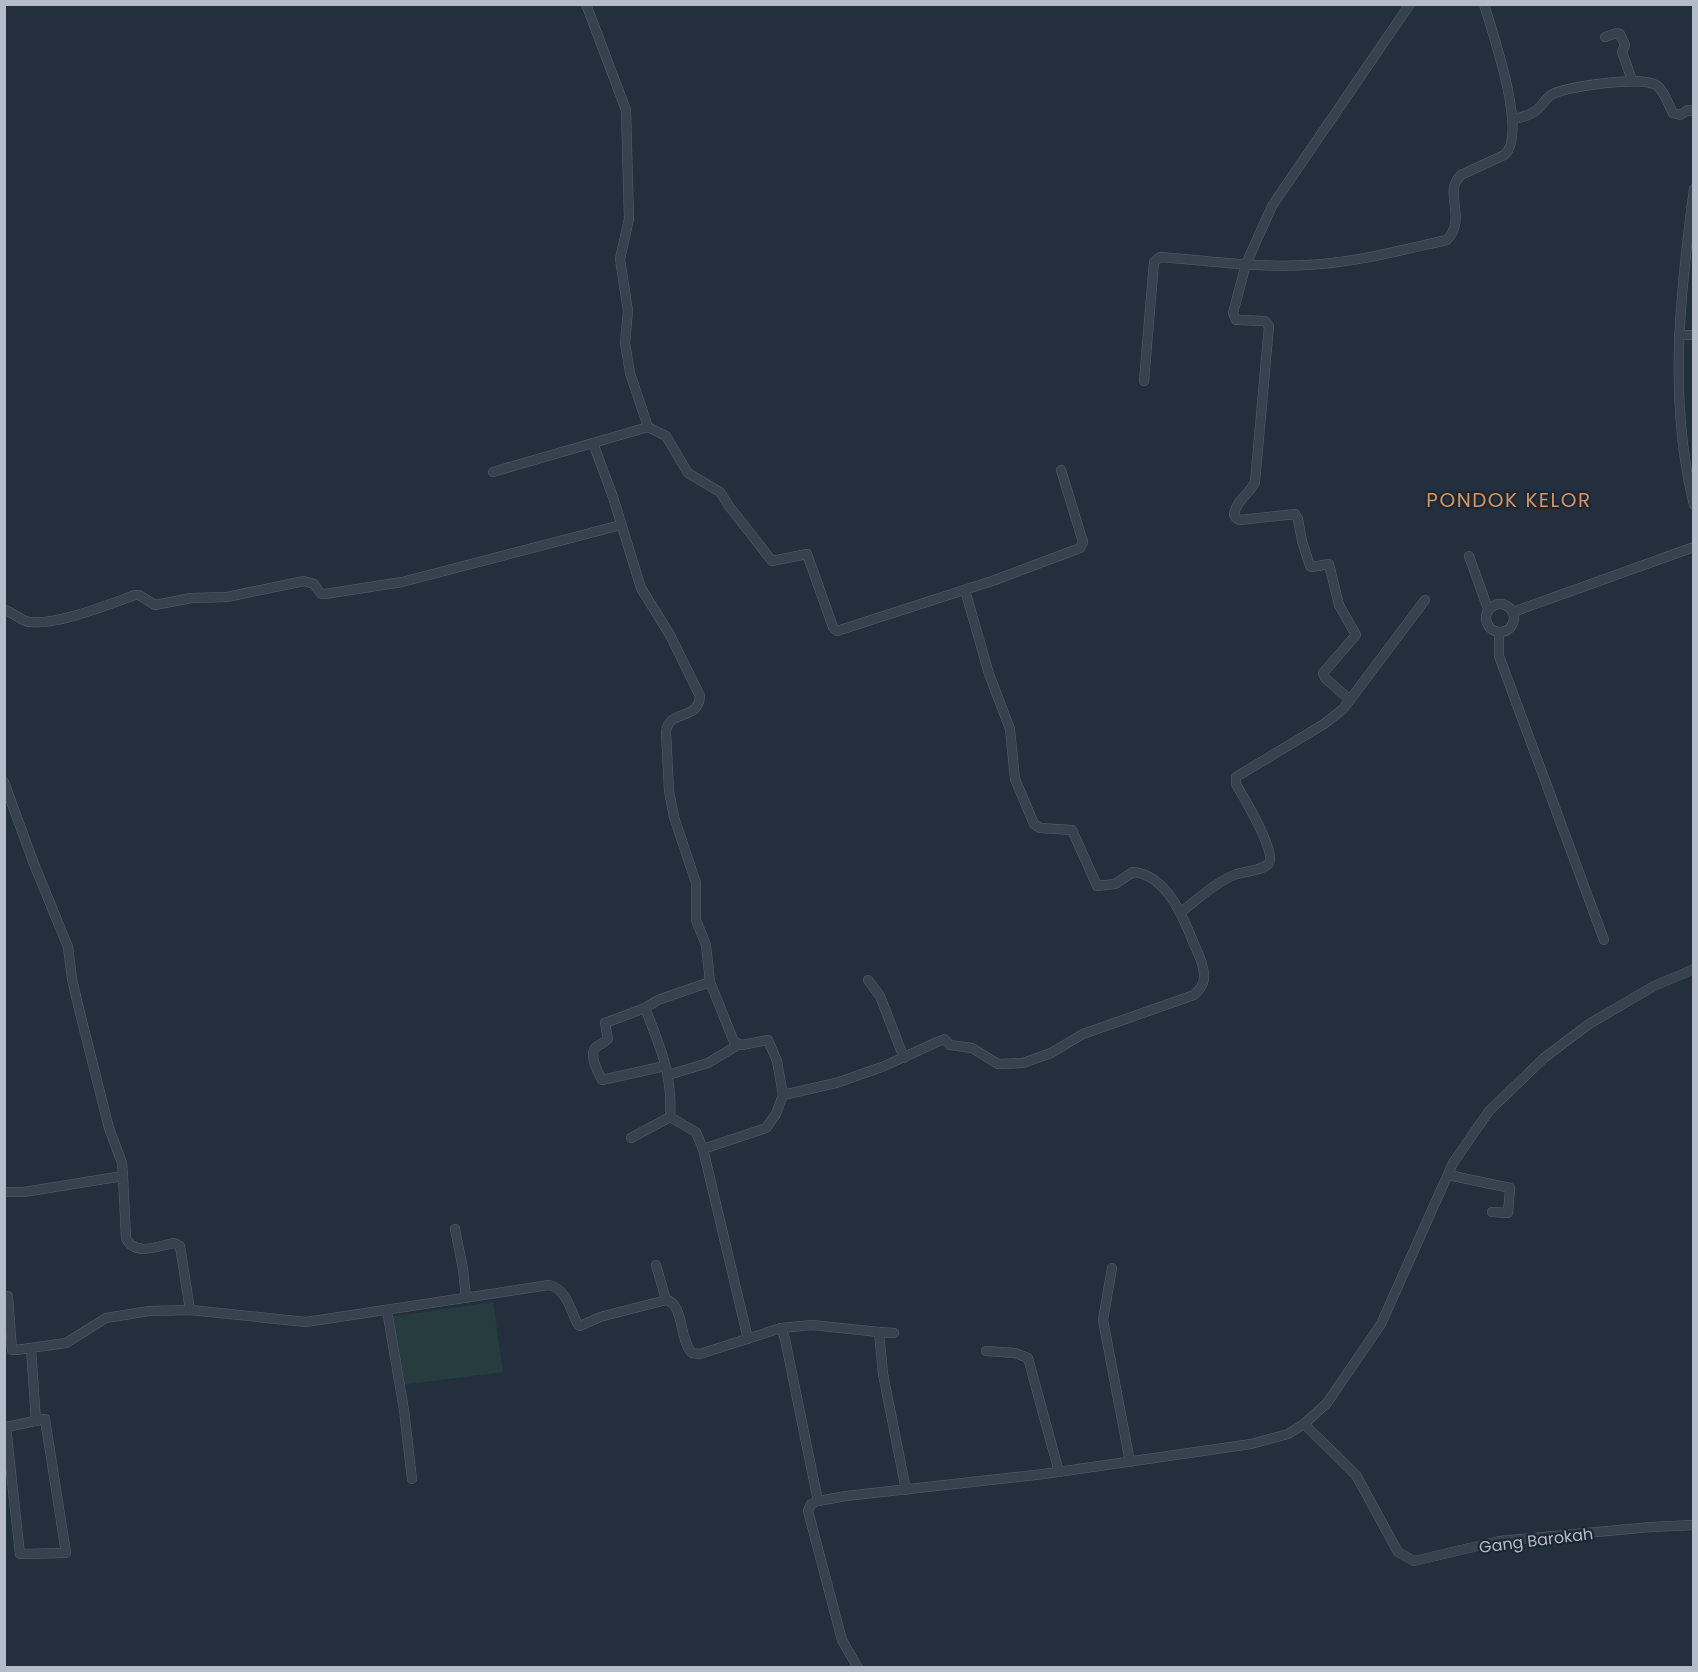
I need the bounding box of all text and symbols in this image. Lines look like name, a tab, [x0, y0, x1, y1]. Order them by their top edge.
district label: PONDOK KELOR	[1426, 486, 1592, 514]
street label: Gang Barokah	[1478, 1522, 1594, 1559]

